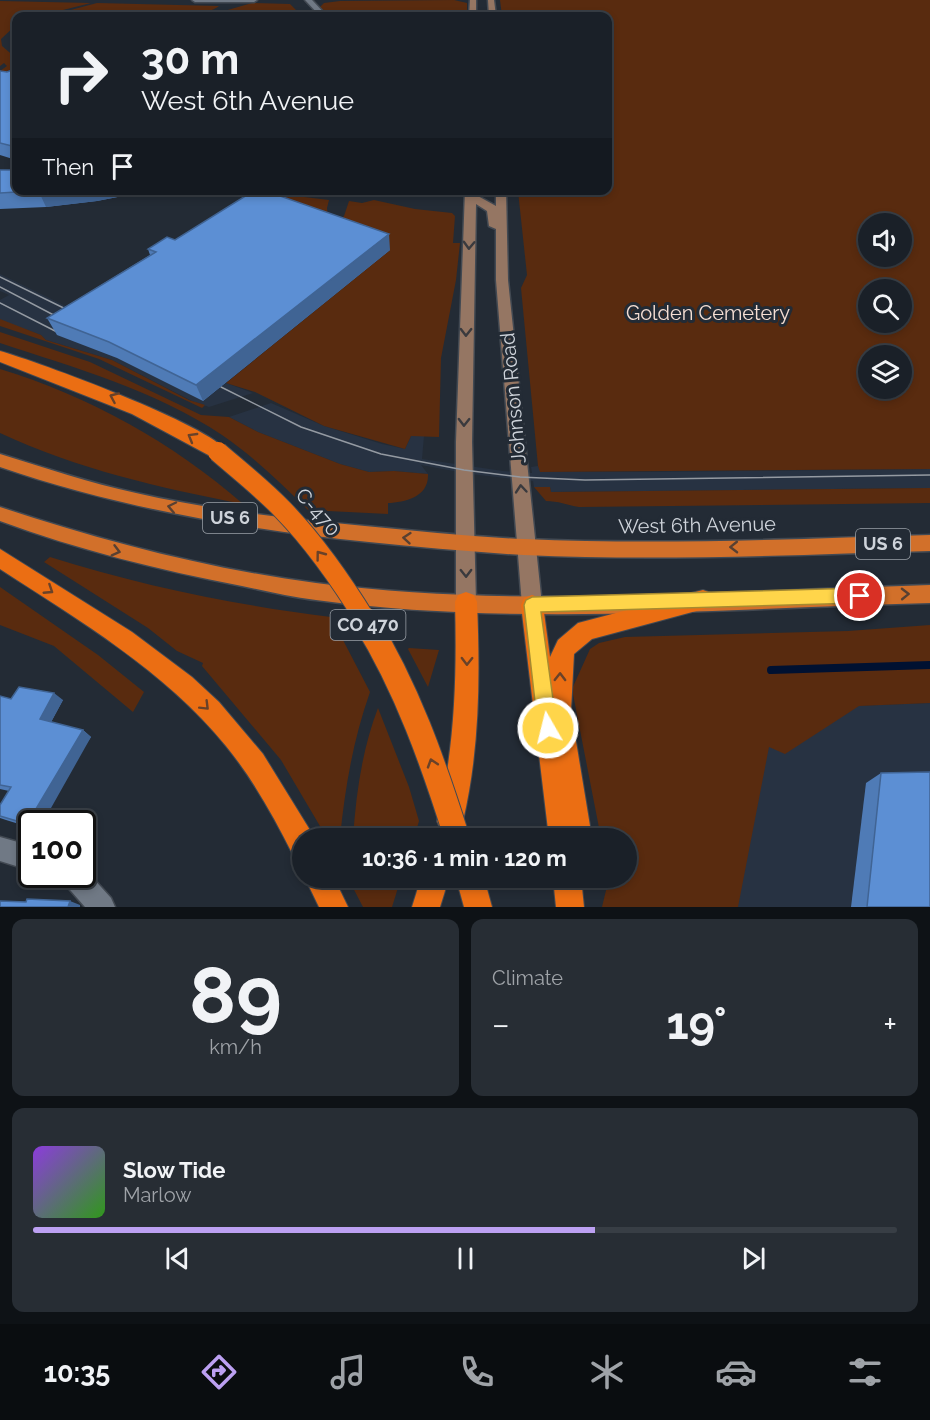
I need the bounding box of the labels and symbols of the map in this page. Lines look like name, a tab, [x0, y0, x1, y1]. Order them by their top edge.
one-way arrow	[462, 241, 475, 250]
park label: Golden Cemetery	[626, 301, 790, 325]
one-way arrow	[460, 327, 472, 336]
street label: Johnson Road	[495, 332, 531, 464]
one-way arrow	[109, 392, 120, 404]
one-way arrow	[458, 418, 470, 427]
one-way arrow	[188, 432, 198, 444]
street label: C-470	[291, 483, 345, 541]
one-way arrow	[515, 484, 528, 493]
one-way arrow	[168, 501, 178, 514]
road number: US 6	[203, 503, 257, 533]
street label: West 6th Avenue	[618, 512, 776, 538]
road number: US 6	[856, 529, 910, 559]
one-way arrow	[403, 532, 412, 545]
one-way arrow	[729, 541, 738, 553]
one-way arrow	[110, 544, 121, 556]
one-way arrow	[317, 551, 328, 562]
one-way arrow	[460, 568, 472, 577]
pin	[834, 570, 885, 621]
one-way arrow	[43, 583, 53, 595]
one-way arrow	[901, 588, 910, 600]
road number: CO 470	[330, 610, 406, 640]
one-way arrow	[461, 656, 473, 665]
one-way arrow	[554, 672, 566, 681]
position arrow	[516, 696, 580, 760]
one-way arrow	[198, 700, 209, 710]
one-way arrow	[427, 758, 440, 769]
speed limit sign: 100	[18, 810, 96, 888]

